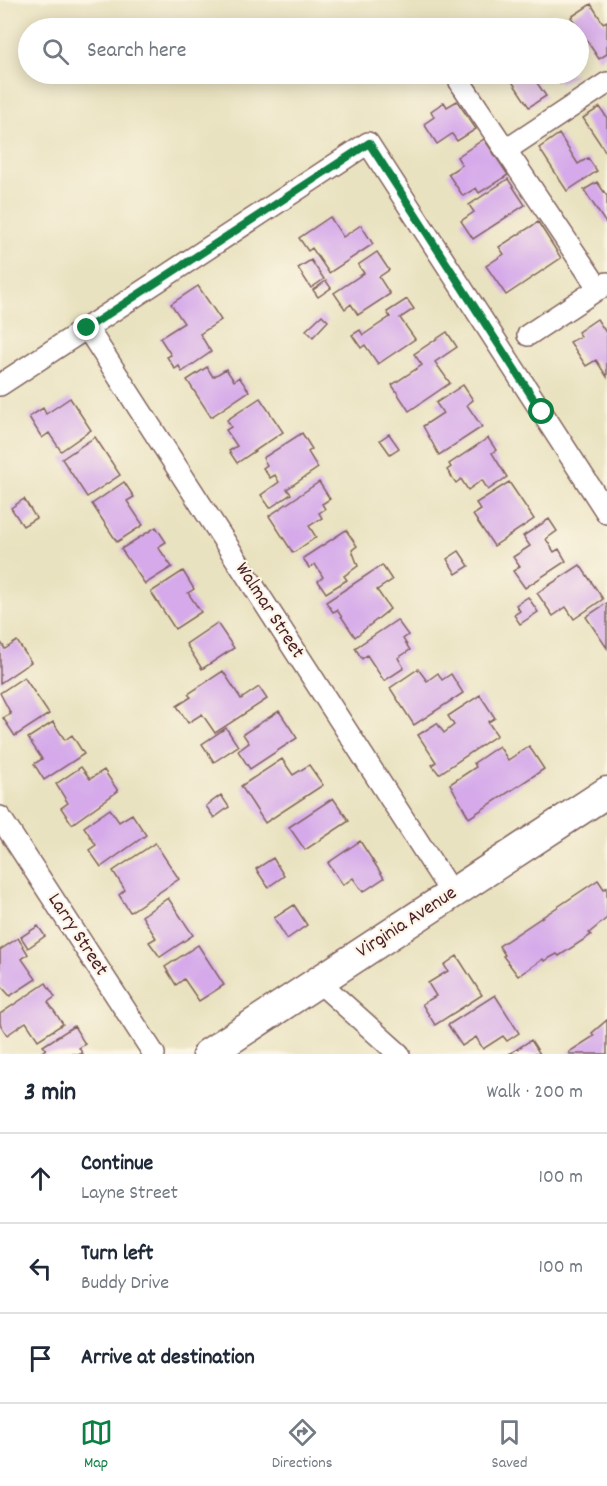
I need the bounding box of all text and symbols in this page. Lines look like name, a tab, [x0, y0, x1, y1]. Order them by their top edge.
search box	[18, 18, 589, 84]
icon: search	[39, 35, 72, 68]
text: Search here	[87, 36, 186, 67]
route end	[73, 314, 99, 340]
route start	[528, 398, 554, 424]
street label: Walmar Street	[227, 558, 311, 664]
street label: Virginia Avenue	[351, 880, 463, 966]
street label: Larry Street	[40, 888, 114, 982]
text: 3 min	[24, 1075, 76, 1112]
text: Walk · 200 m	[487, 1079, 583, 1107]
text: Continue	[81, 1149, 153, 1180]
icon: ahead	[24, 1162, 57, 1195]
text: 100 m	[539, 1164, 583, 1192]
text: Layne Street	[81, 1180, 178, 1208]
text: Turn left	[81, 1239, 153, 1270]
icon: left	[24, 1252, 57, 1285]
text: 100 m	[539, 1254, 583, 1282]
text: Buddy Drive	[81, 1270, 169, 1298]
icon: arrive	[24, 1342, 57, 1375]
text: Arrive at destination	[81, 1343, 255, 1374]
tab: Map	[80, 1416, 113, 1475]
tab: Directions	[272, 1416, 332, 1475]
tab: Saved	[492, 1416, 527, 1475]

